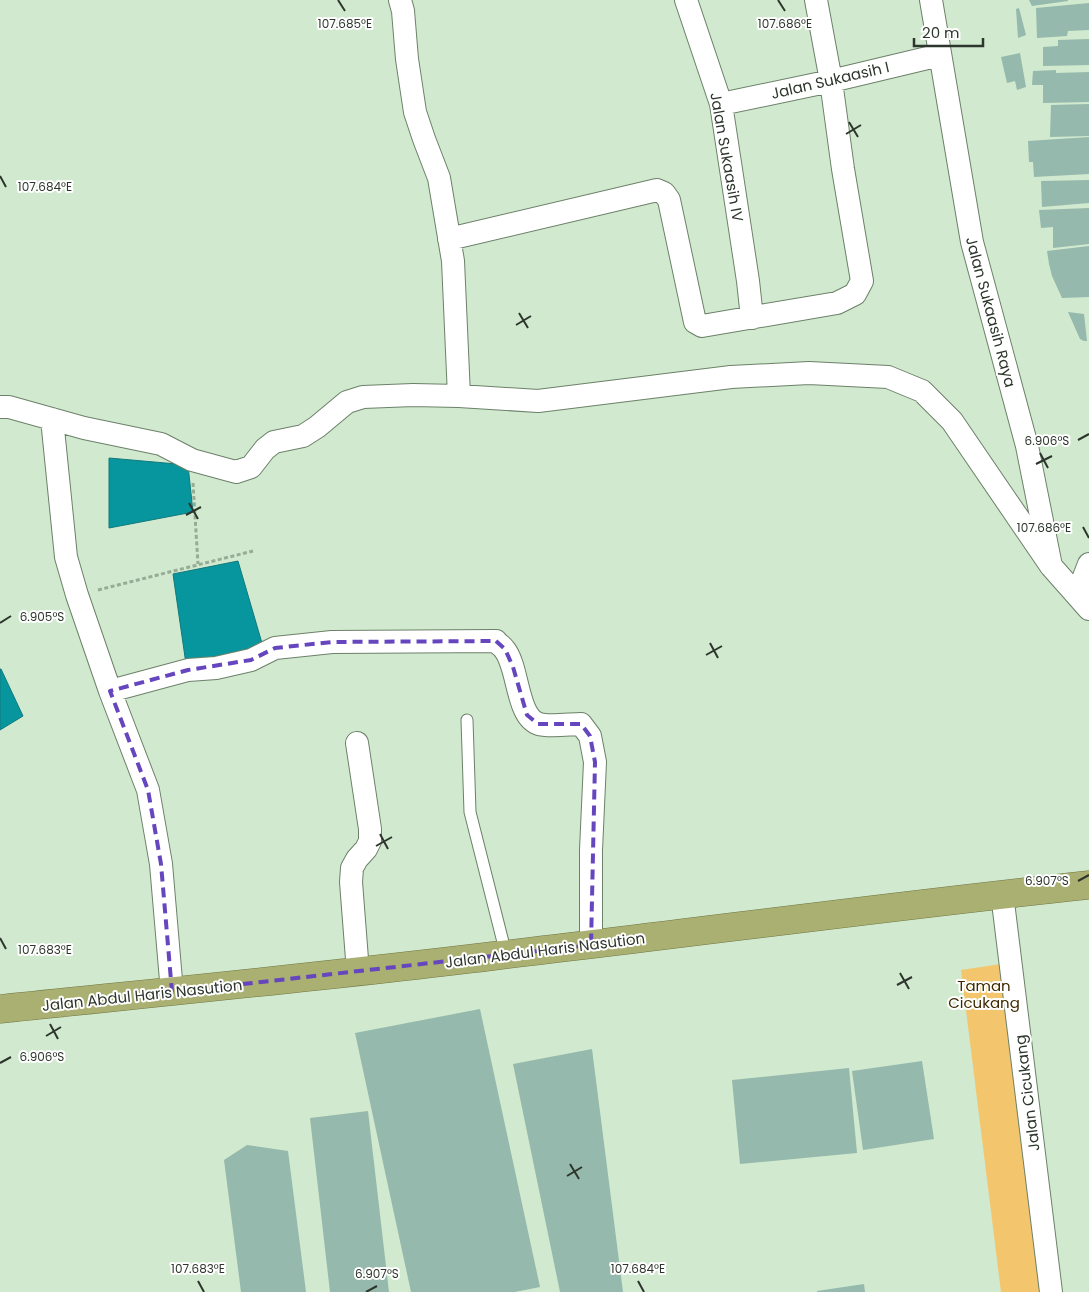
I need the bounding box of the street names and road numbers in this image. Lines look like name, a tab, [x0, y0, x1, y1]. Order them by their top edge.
street label: Jalan Sukaasih I	[769, 56, 891, 104]
street label: Jalan Sukaasih IV	[705, 91, 749, 223]
street label: Jalan Sukaasih Raya	[961, 234, 1021, 390]
street label: Jalan Abdul Haris Nasution	[444, 927, 646, 973]
street label: Jalan Abdul Haris Nasution	[41, 974, 243, 1016]
street label: Jalan Cicukang	[1009, 1034, 1045, 1152]

